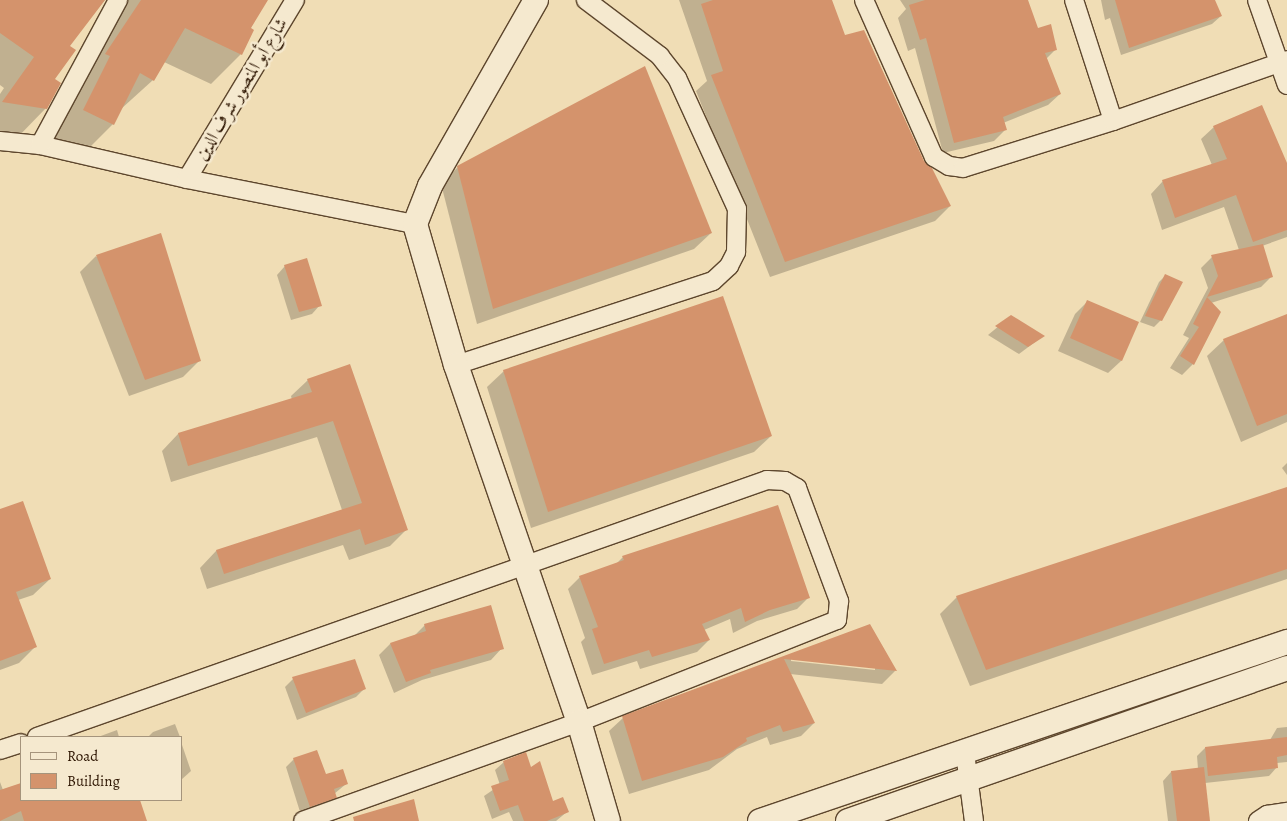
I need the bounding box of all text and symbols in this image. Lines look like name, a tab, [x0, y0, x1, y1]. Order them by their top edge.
street label: شارع أبو المنصور شرف الدين	[190, 14, 292, 164]
legend	[20, 736, 182, 801]
text: Road	[67, 746, 98, 766]
text: Building	[67, 771, 120, 791]

